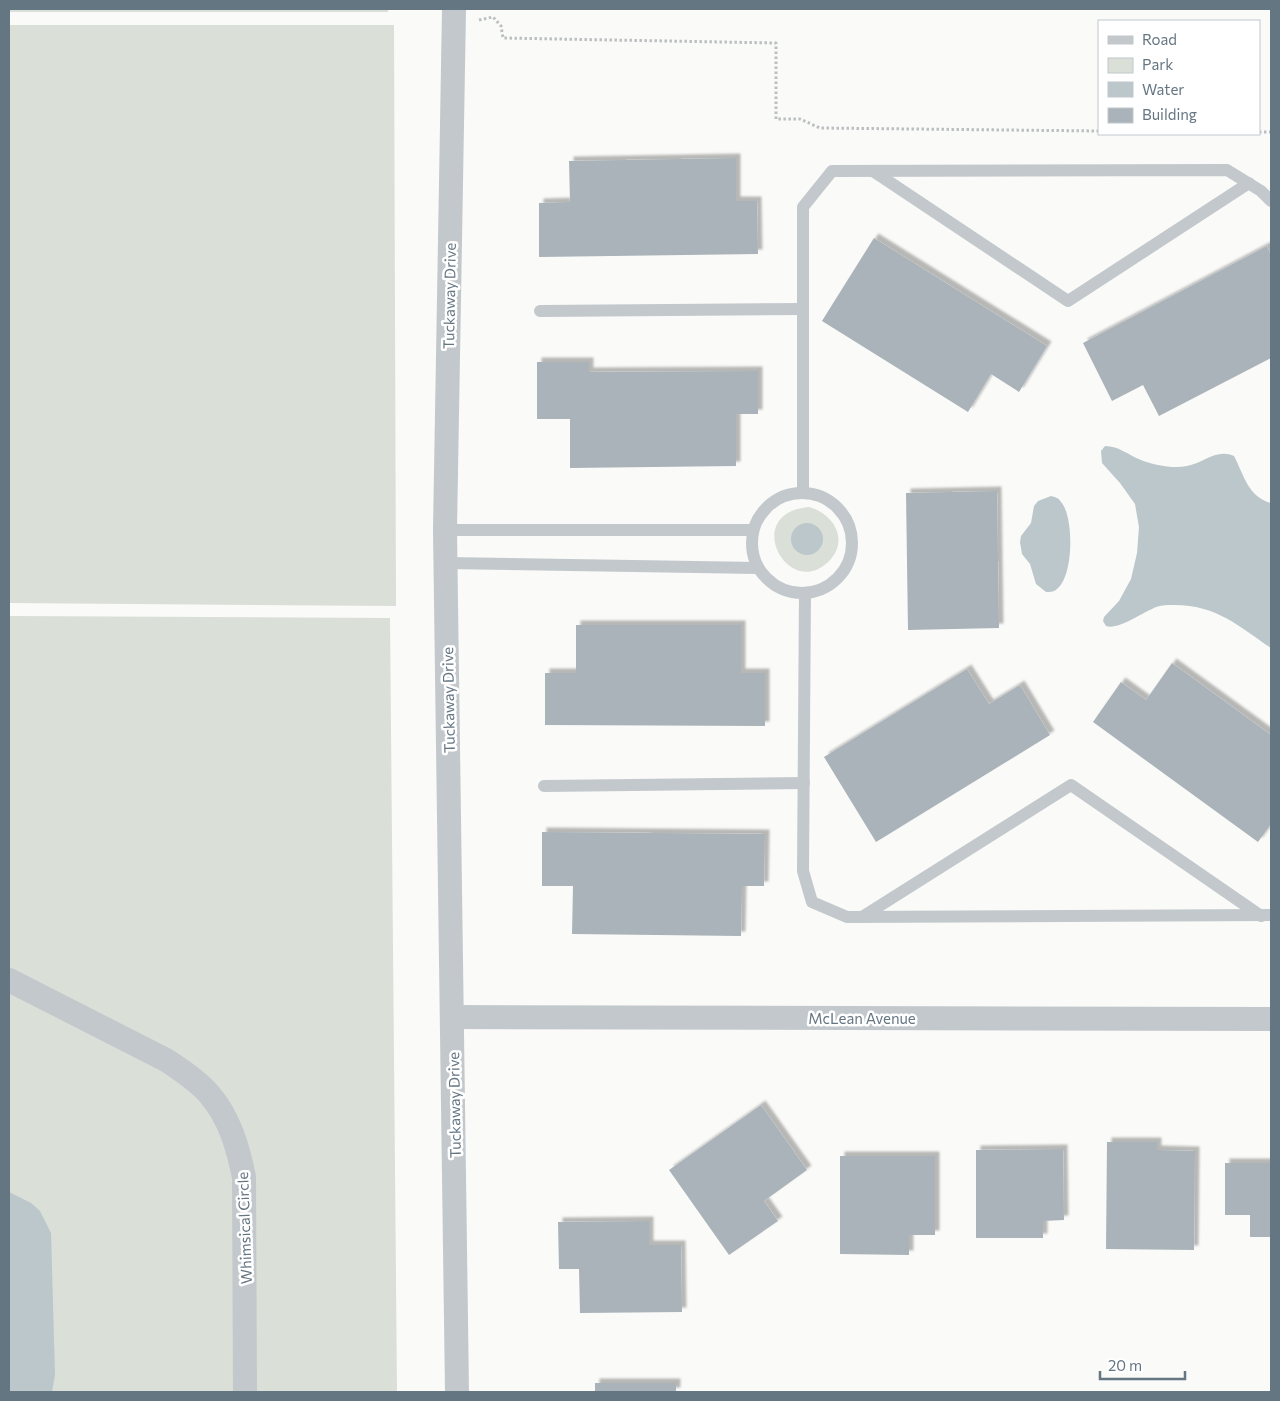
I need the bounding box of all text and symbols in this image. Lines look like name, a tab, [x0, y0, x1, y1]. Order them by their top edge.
legend	[1098, 20, 1260, 135]
text: Road	[1142, 30, 1177, 48]
text: Park	[1142, 55, 1173, 73]
text: Water	[1142, 80, 1184, 98]
text: Building	[1142, 105, 1197, 123]
street label: Tuckaway Drive	[439, 243, 459, 349]
street label: Tuckaway Drive	[438, 647, 458, 753]
street label: McLean Avenue	[808, 1009, 916, 1027]
street label: Tuckaway Drive	[444, 1052, 464, 1158]
street label: Whimsical Circle	[233, 1171, 255, 1285]
scale bar	[1100, 1348, 1185, 1380]
text: 20 m	[1108, 1356, 1142, 1374]

